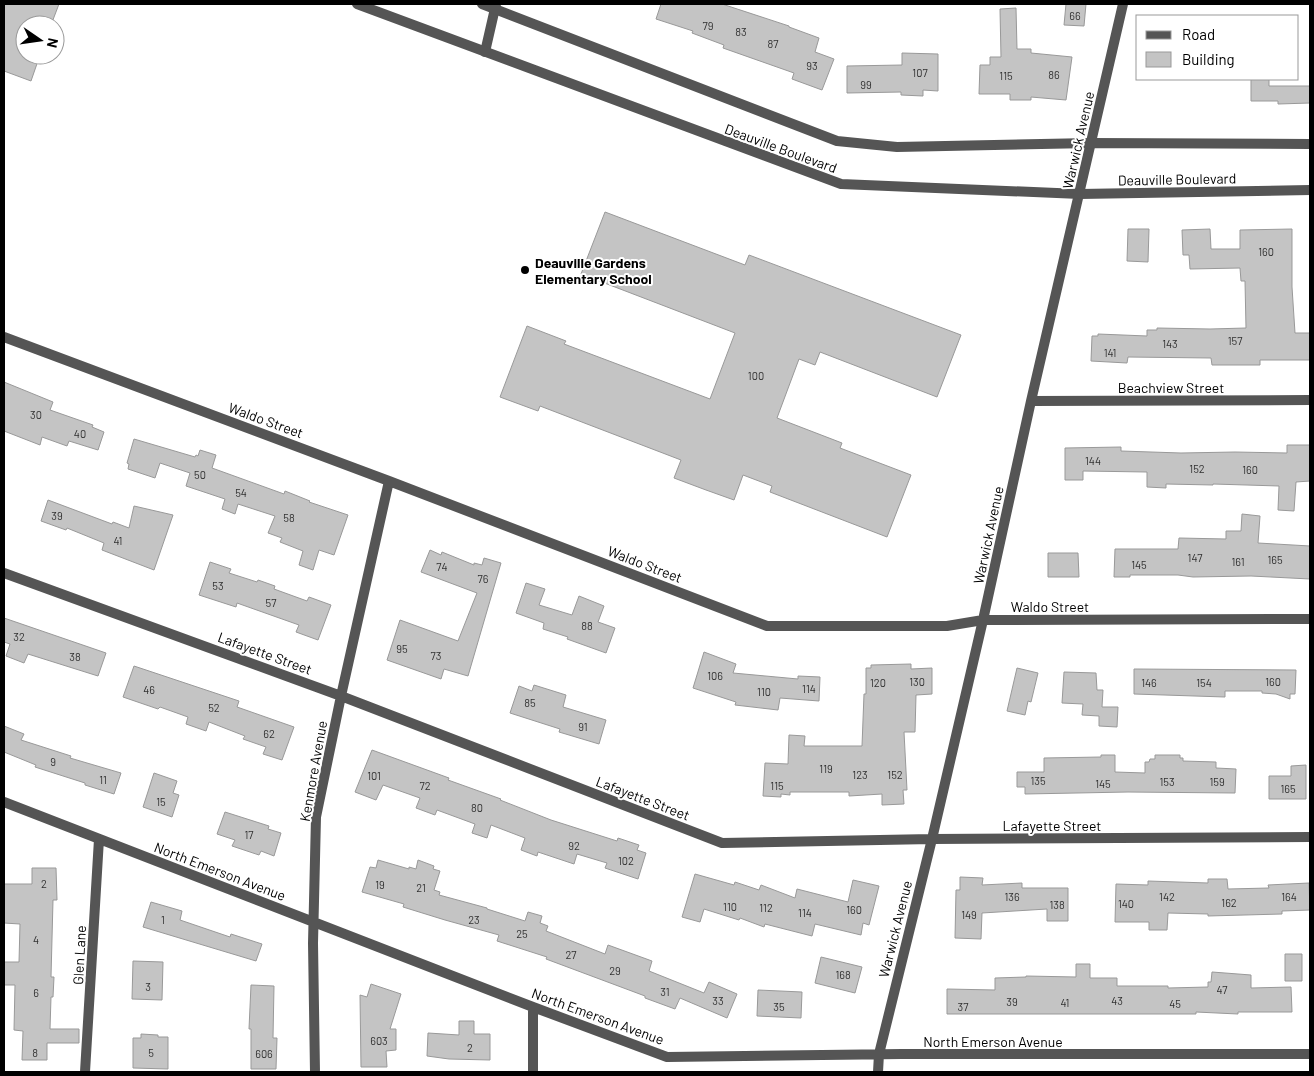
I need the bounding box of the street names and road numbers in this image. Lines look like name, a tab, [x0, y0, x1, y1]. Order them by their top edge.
street label: Warwick Avenue	[1059, 90, 1097, 190]
street label: Deauville Boulevard	[722, 120, 840, 176]
street label: Deauville Boulevard	[1118, 169, 1236, 189]
street label: Beachview Street	[1118, 379, 1224, 396]
street label: Waldo Street	[226, 399, 306, 441]
street label: Warwick Avenue	[969, 485, 1007, 585]
street label: Waldo Street	[605, 542, 685, 586]
street label: Waldo Street	[1011, 598, 1089, 615]
street label: Lafayette Street	[216, 628, 314, 678]
street label: Kenmore Avenue	[296, 719, 330, 823]
street label: Lafayette Street	[594, 772, 692, 824]
street label: Lafayette Street	[1003, 817, 1101, 834]
street label: North Emerson Avenue	[152, 838, 288, 904]
street label: Warwick Avenue	[875, 879, 915, 979]
street label: Glen Lane	[69, 925, 89, 985]
street label: North Emerson Avenue	[530, 984, 666, 1048]
street label: North Emerson Avenue	[923, 1033, 1063, 1050]

